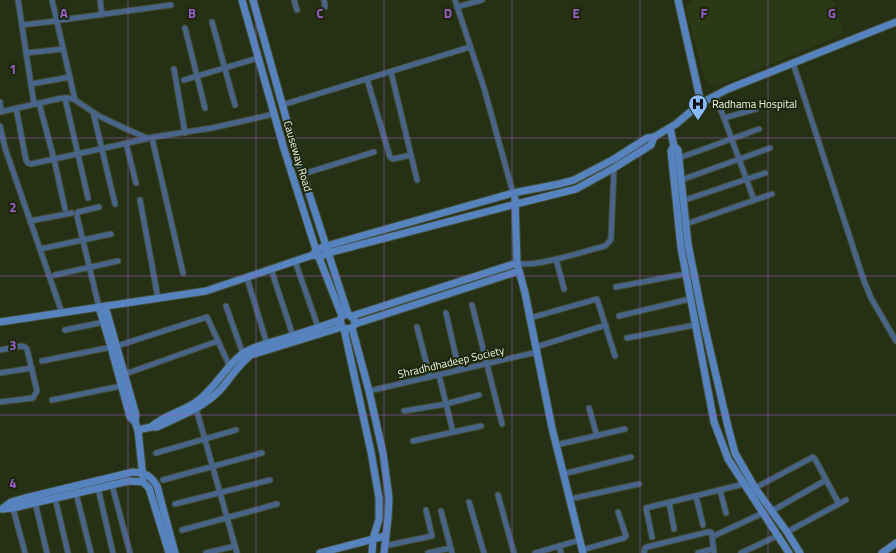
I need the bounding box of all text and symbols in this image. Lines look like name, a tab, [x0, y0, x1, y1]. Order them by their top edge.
text: A	[60, 3, 68, 23]
text: B	[188, 3, 196, 23]
text: C	[316, 3, 324, 23]
text: D	[444, 3, 452, 23]
text: E	[572, 3, 580, 23]
text: F	[701, 3, 708, 23]
text: G	[828, 3, 836, 23]
text: 1	[9, 59, 17, 79]
hospital icon: Radhama Hospital	[687, 93, 709, 121]
place label: Radhama Hospital	[712, 96, 797, 112]
street label: Causeway Road	[280, 119, 316, 194]
text: 2	[9, 197, 17, 217]
text: 3	[9, 335, 17, 355]
street label: Shradhdhadeep Society	[396, 342, 507, 382]
text: 4	[9, 473, 17, 493]

